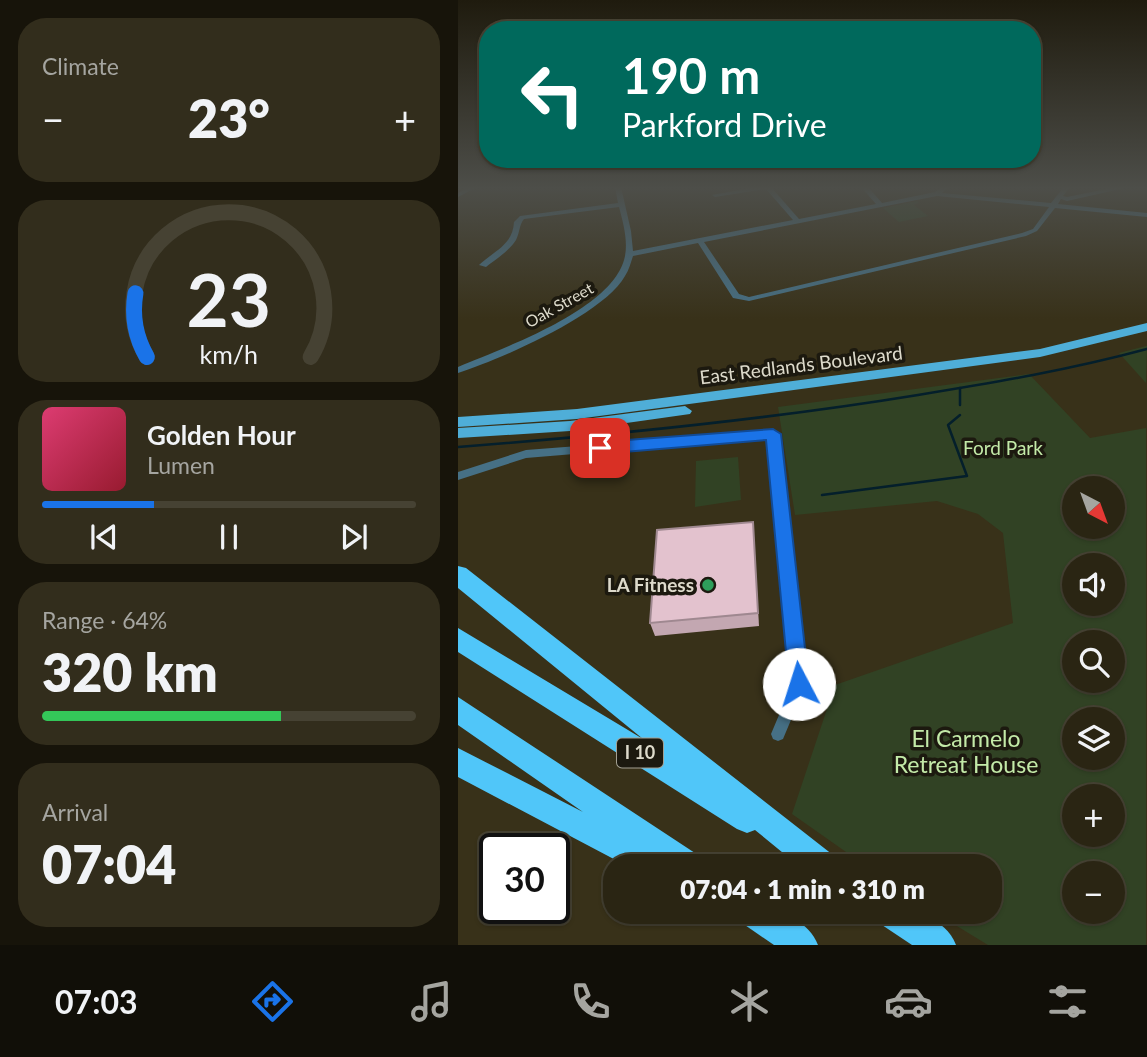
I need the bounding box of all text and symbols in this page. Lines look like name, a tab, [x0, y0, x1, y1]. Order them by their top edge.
text: 190 m	[622, 46, 760, 104]
icon: left	[507, 49, 598, 140]
text: Climate	[42, 52, 119, 80]
text: 23°	[188, 87, 270, 149]
text: −	[42, 96, 64, 142]
text: +	[394, 96, 416, 142]
text: Parkford Drive	[622, 105, 827, 144]
text: 23	[187, 255, 271, 343]
street label: Oak Street	[521, 278, 596, 331]
text: km/h	[200, 339, 258, 369]
street label: East Redlands Boulevard	[698, 341, 904, 388]
pin	[570, 418, 630, 478]
text: Golden Hour	[147, 419, 296, 451]
icon: arrive	[581, 429, 619, 467]
park label: Ford Park	[963, 436, 1043, 459]
text: Lumen	[147, 451, 215, 479]
north arrow	[1062, 476, 1125, 539]
map controls	[1062, 476, 1125, 924]
icon: previous	[85, 518, 123, 556]
icon: pause	[210, 518, 248, 556]
icon: next	[335, 518, 373, 556]
button: sound	[1062, 553, 1125, 616]
place label: LA Fitness	[607, 573, 694, 596]
marker: LA Fitness	[700, 577, 716, 593]
text: Range · 64%	[42, 606, 167, 634]
button: search	[1062, 630, 1125, 693]
text: 320 km	[42, 641, 218, 703]
position arrow	[762, 647, 836, 721]
button: layers	[1062, 707, 1125, 770]
park label: El Carmelo Retreat House	[894, 724, 1038, 778]
road number: I 10	[617, 738, 663, 768]
button: +	[1062, 784, 1125, 847]
text: Arrival	[42, 798, 108, 826]
text: 07:04	[42, 833, 176, 895]
speed limit sign: 30	[479, 833, 570, 924]
button: −	[1062, 861, 1125, 924]
text: 07:04 · 1 min · 310 m	[680, 873, 925, 905]
icon: directions	[248, 977, 297, 1026]
icon: music	[407, 977, 456, 1026]
icon: phone	[566, 977, 615, 1026]
icon: climate	[725, 977, 774, 1026]
icon: car	[884, 977, 933, 1026]
icon: filters	[1043, 977, 1092, 1026]
text: 07:03	[55, 982, 138, 1021]

